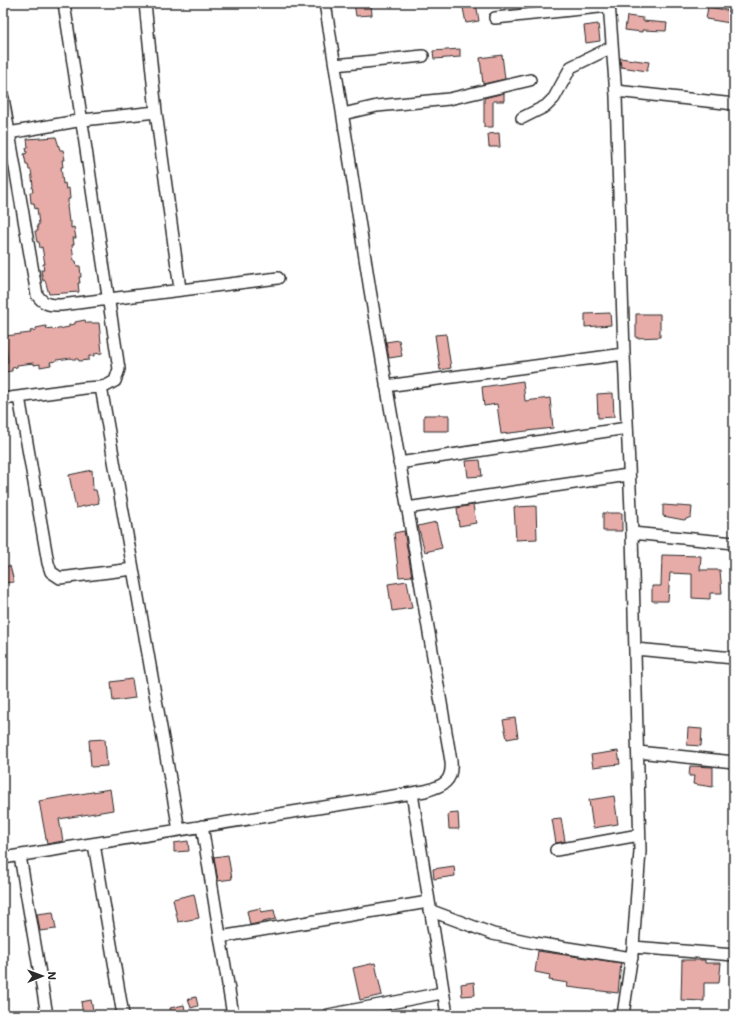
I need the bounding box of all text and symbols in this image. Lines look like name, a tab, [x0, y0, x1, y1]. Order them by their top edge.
north arrow	[22, 956, 62, 996]
text: N	[44, 971, 59, 981]

